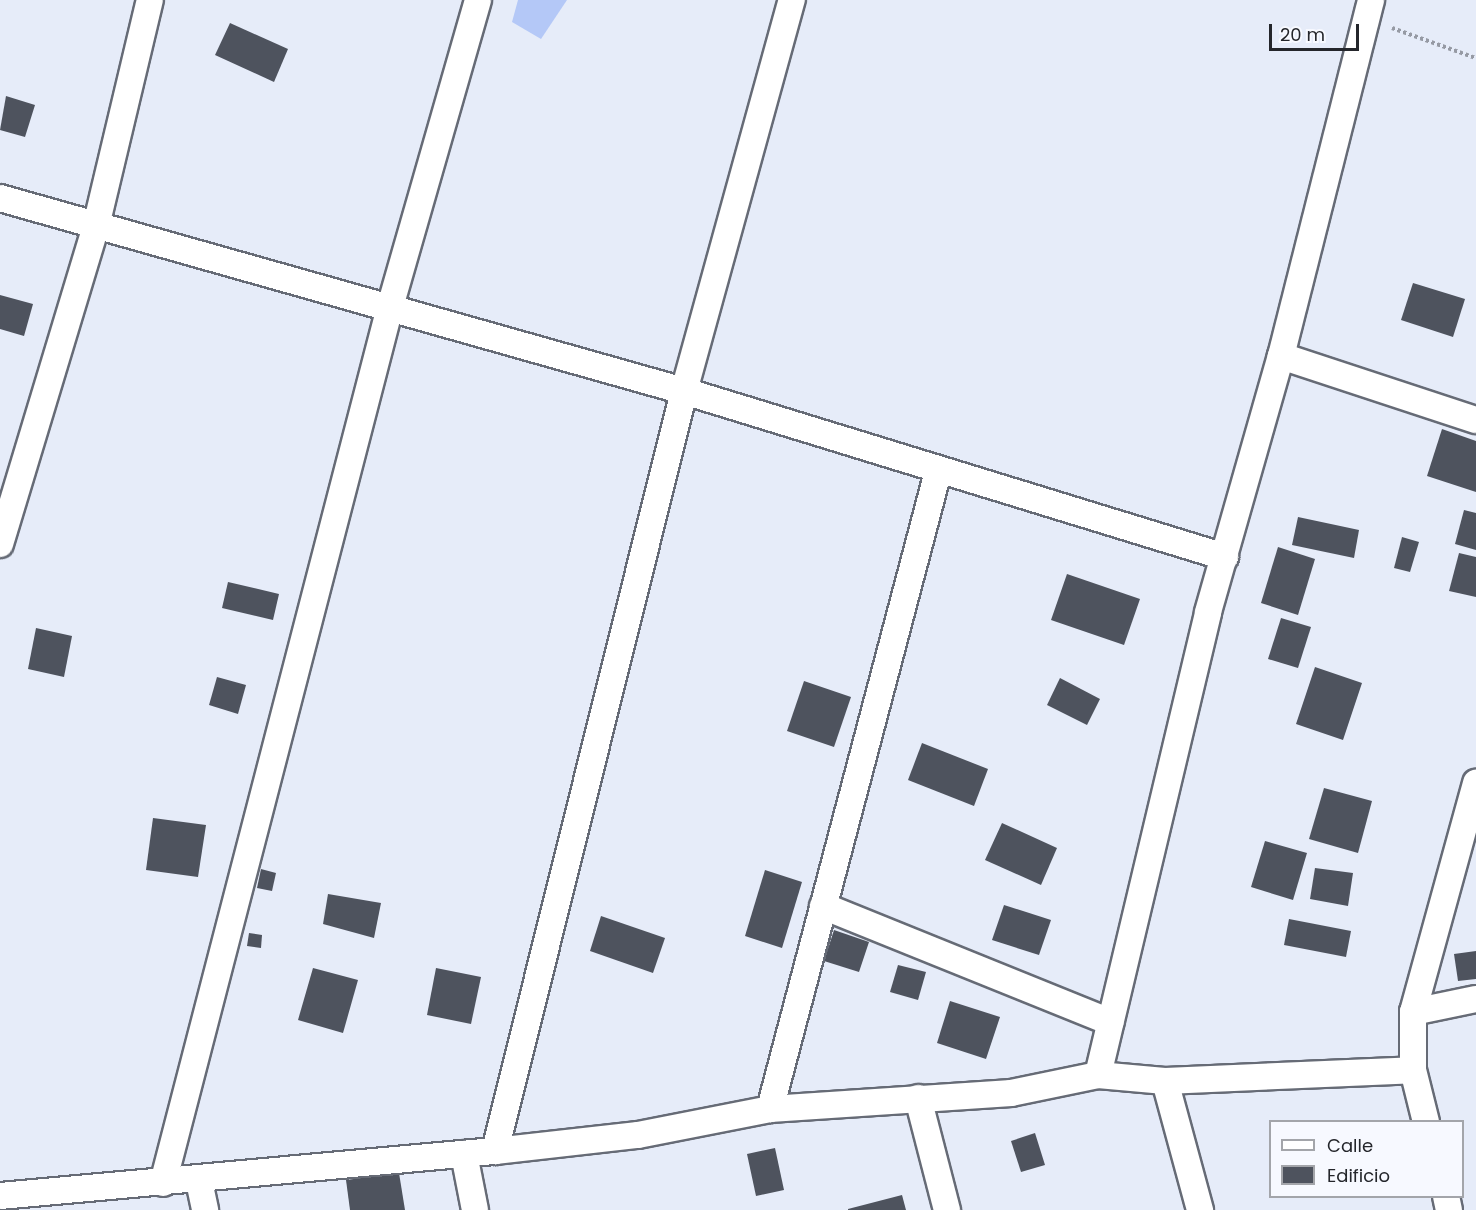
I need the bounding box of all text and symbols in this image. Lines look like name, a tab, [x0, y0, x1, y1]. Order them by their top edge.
scale bar	[1272, 12, 1362, 50]
text: 20 m	[1280, 22, 1325, 47]
legend	[1269, 1120, 1464, 1198]
text: Calle	[1327, 1133, 1373, 1158]
text: Edificio	[1327, 1163, 1390, 1188]

